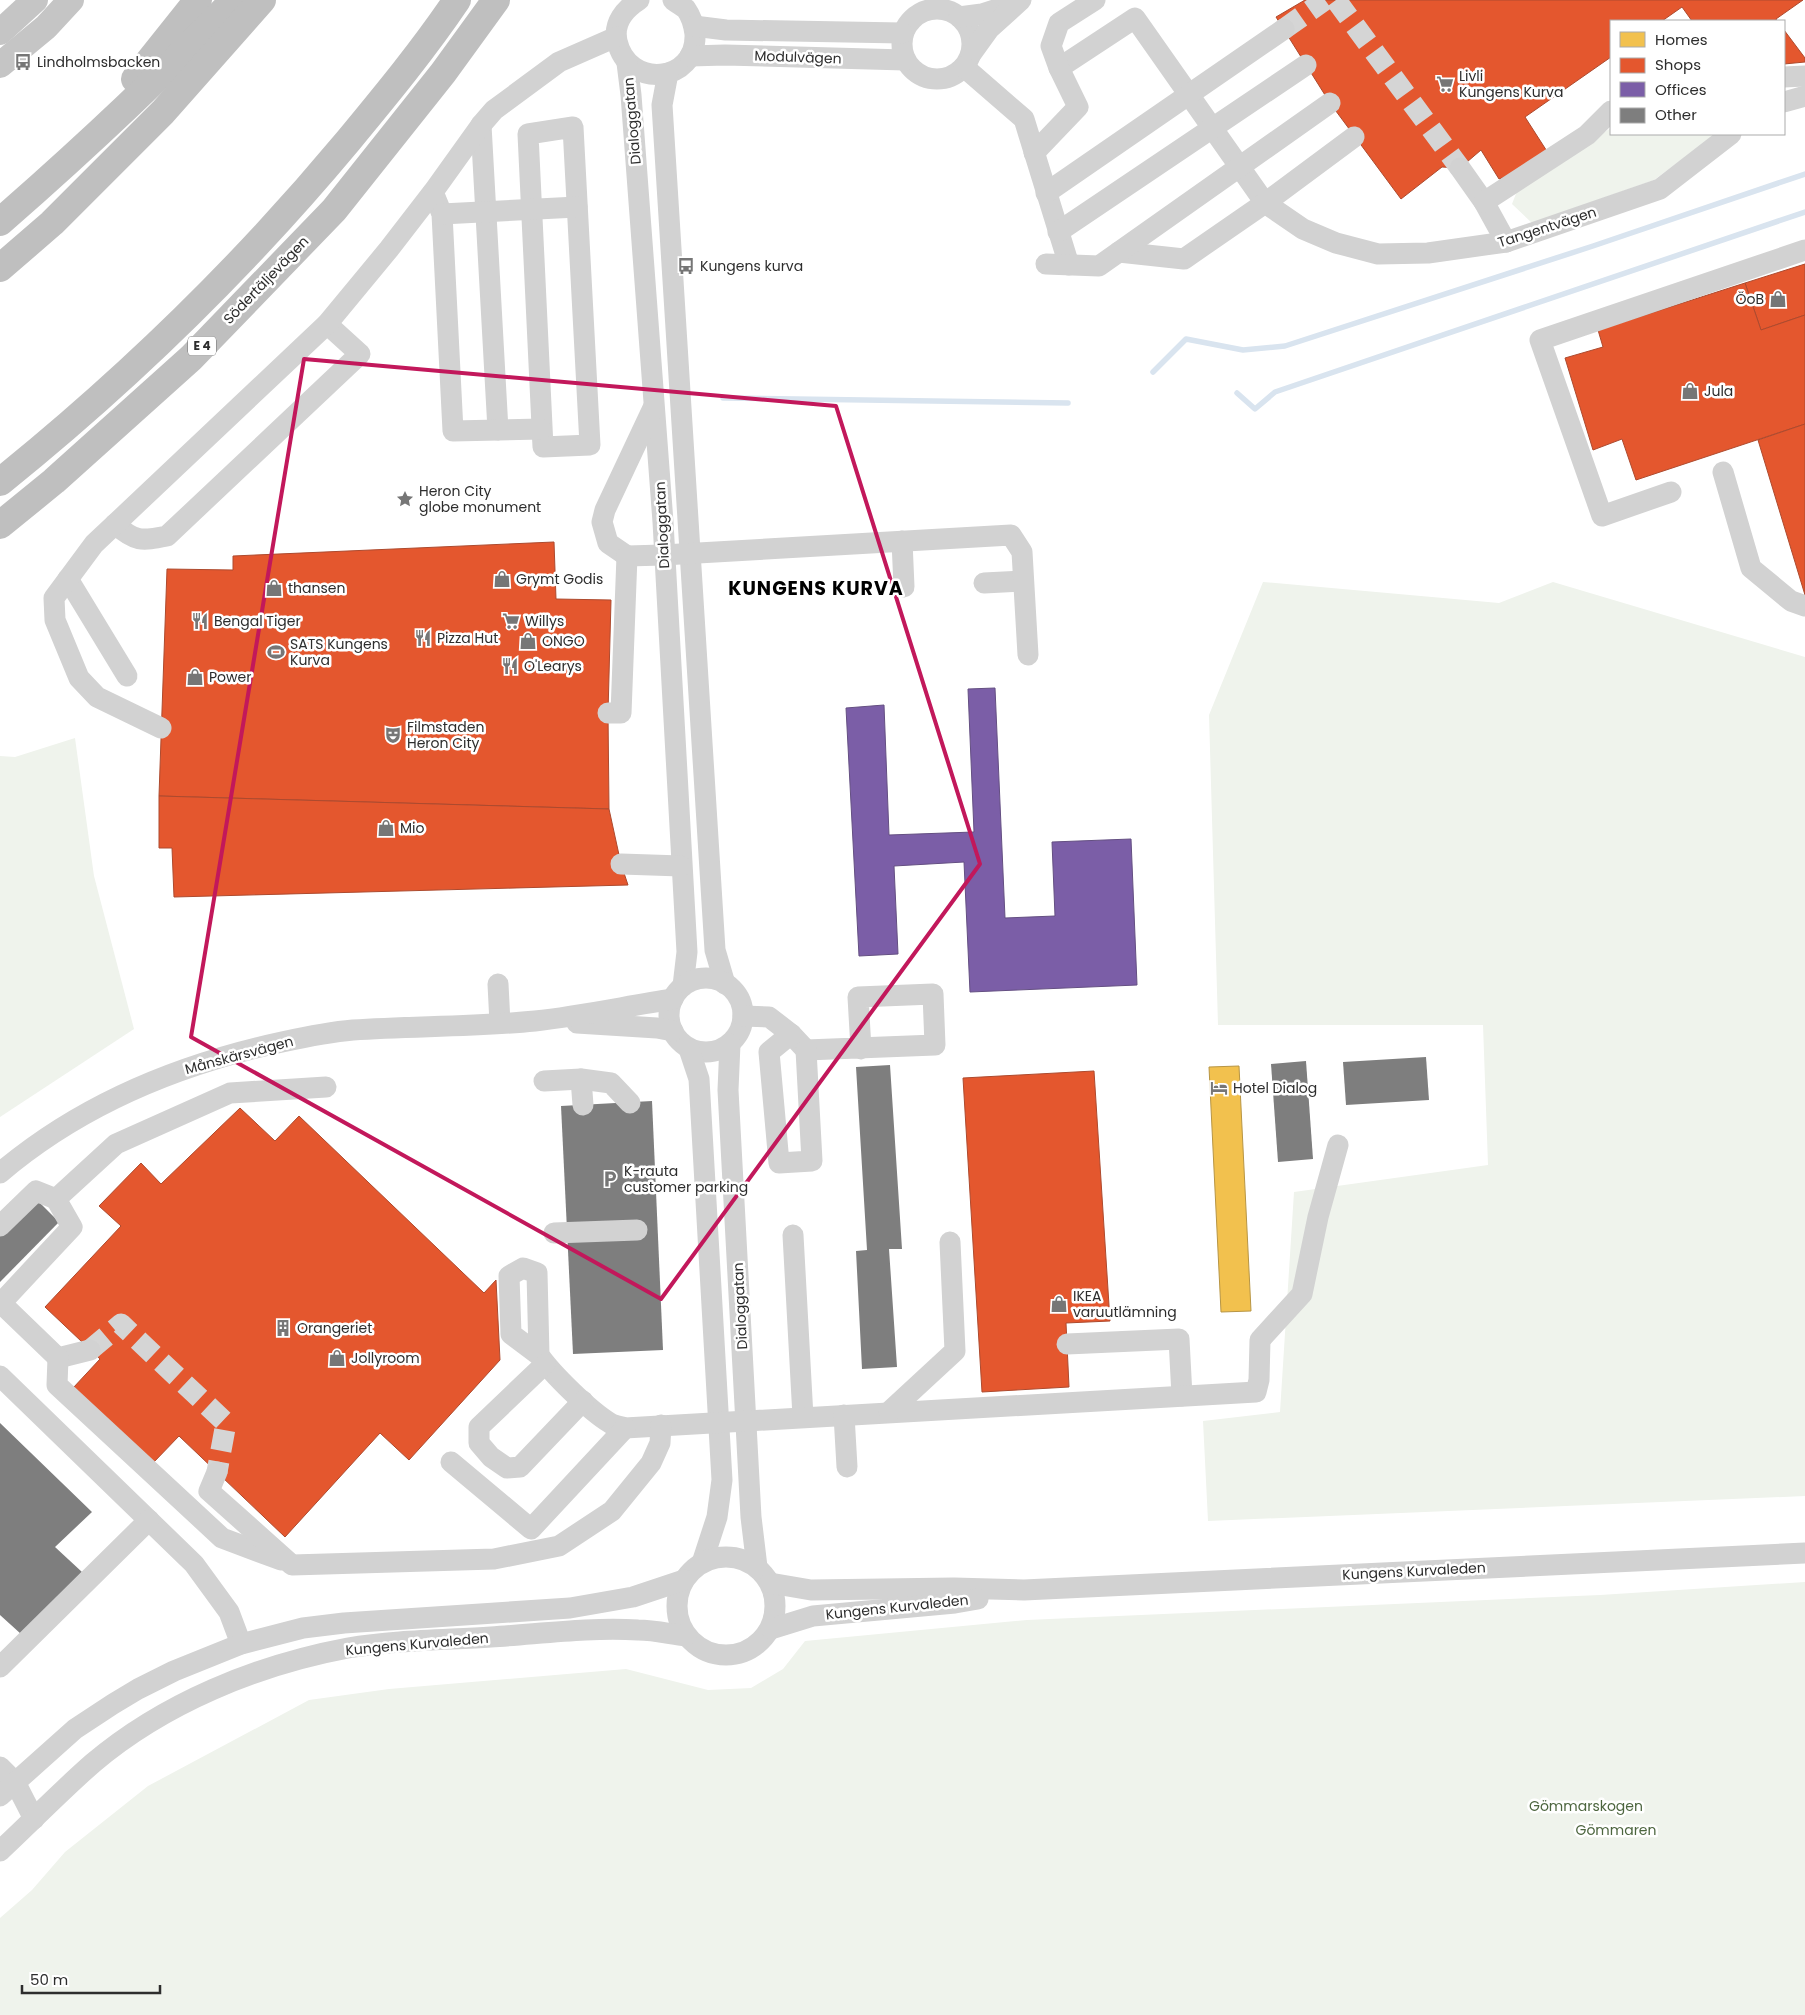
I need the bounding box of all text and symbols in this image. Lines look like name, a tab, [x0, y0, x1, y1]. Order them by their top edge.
legend	[1610, 20, 1785, 135]
text: Homes	[1655, 29, 1708, 50]
street label: Modulvägen	[754, 45, 842, 69]
bus stop icon: Lindholmsbacken	[13, 52, 33, 72]
place label: Lindholmsbacken	[37, 52, 160, 72]
text: Shops	[1655, 54, 1701, 75]
place label: Livli Kungens Kurva	[1459, 66, 1563, 102]
supermarket icon: Livli Kungens Kurva	[1435, 74, 1455, 94]
street label: Dialoggatan	[618, 77, 646, 165]
text: Offices	[1655, 79, 1707, 100]
text: Other	[1655, 104, 1697, 125]
street label: Tangentvägen	[1495, 202, 1599, 252]
street label: Södertäljevägen	[219, 232, 313, 328]
bus stop icon: Kungens kurva	[676, 256, 696, 276]
place label: Kungens kurva	[700, 256, 803, 276]
place label: ÖoB	[1735, 289, 1764, 309]
shop icon: ÖoB	[1768, 289, 1788, 309]
road number: E 4	[188, 336, 216, 356]
shop icon: Jula	[1680, 381, 1700, 401]
place label: Jula	[1704, 381, 1733, 401]
place label: Heron City globe monument	[419, 481, 541, 517]
street label: Dialoggatan	[650, 481, 674, 569]
place icon: Heron City globe monument	[395, 489, 415, 509]
shop icon: Grymt Godis	[492, 569, 512, 589]
place label: Grymt Godis	[516, 569, 603, 589]
district label: KUNGENS KURVA	[728, 575, 904, 602]
shop icon: thansen	[264, 578, 284, 598]
place label: thansen	[288, 578, 345, 598]
restaurant icon: Bengal Tiger	[190, 611, 210, 631]
place label: Bengal Tiger	[214, 611, 301, 631]
supermarket icon: Willys	[501, 611, 521, 631]
place label: Willys	[525, 611, 564, 631]
restaurant icon: Pizza Hut	[413, 628, 433, 648]
place label: Pizza Hut	[437, 628, 498, 648]
shop icon: ONGO	[518, 631, 538, 651]
place label: ONGO	[542, 631, 585, 651]
place label: SATS Kungens Kurva	[290, 634, 388, 670]
sports icon: SATS Kungens Kurva	[266, 642, 286, 662]
restaurant icon: O'Learys	[500, 656, 520, 676]
place label: O'Learys	[524, 656, 582, 676]
shop icon: Power	[185, 667, 205, 687]
place label: Power	[209, 667, 251, 687]
place label: Filmstaden Heron City	[407, 717, 484, 753]
theatre icon: Filmstaden Heron City	[383, 725, 403, 745]
shop icon: Mio	[376, 818, 396, 838]
place label: Mio	[400, 818, 424, 838]
street label: Månskärsvägen	[183, 1031, 295, 1079]
hotel icon: Hotel Dialog	[1209, 1078, 1229, 1098]
place label: Hotel Dialog	[1233, 1078, 1317, 1098]
place label: K-rauta customer parking	[624, 1161, 748, 1197]
parking icon: K-rauta customer parking	[600, 1169, 620, 1189]
street label: Dialoggatan	[728, 1262, 752, 1350]
place label: IKEA varuutlämning	[1073, 1286, 1177, 1322]
shop icon: IKEA varuutlämning	[1049, 1294, 1069, 1314]
building icon: Orangeriet	[273, 1318, 293, 1338]
place label: Orangeriet	[297, 1318, 372, 1338]
shop icon: Jollyroom	[327, 1348, 347, 1368]
place label: Jollyroom	[351, 1348, 420, 1368]
street label: Kungens Kurvaleden	[1342, 1557, 1486, 1585]
street label: Kungens Kurvaleden	[825, 1590, 969, 1624]
street label: Kungens Kurvaleden	[345, 1628, 489, 1660]
park label: Gömmarskogen	[1529, 1796, 1643, 1816]
park label: Gömmaren	[1575, 1820, 1657, 1840]
scale bar	[22, 1962, 160, 1994]
text: 50 m	[30, 1969, 68, 1990]

